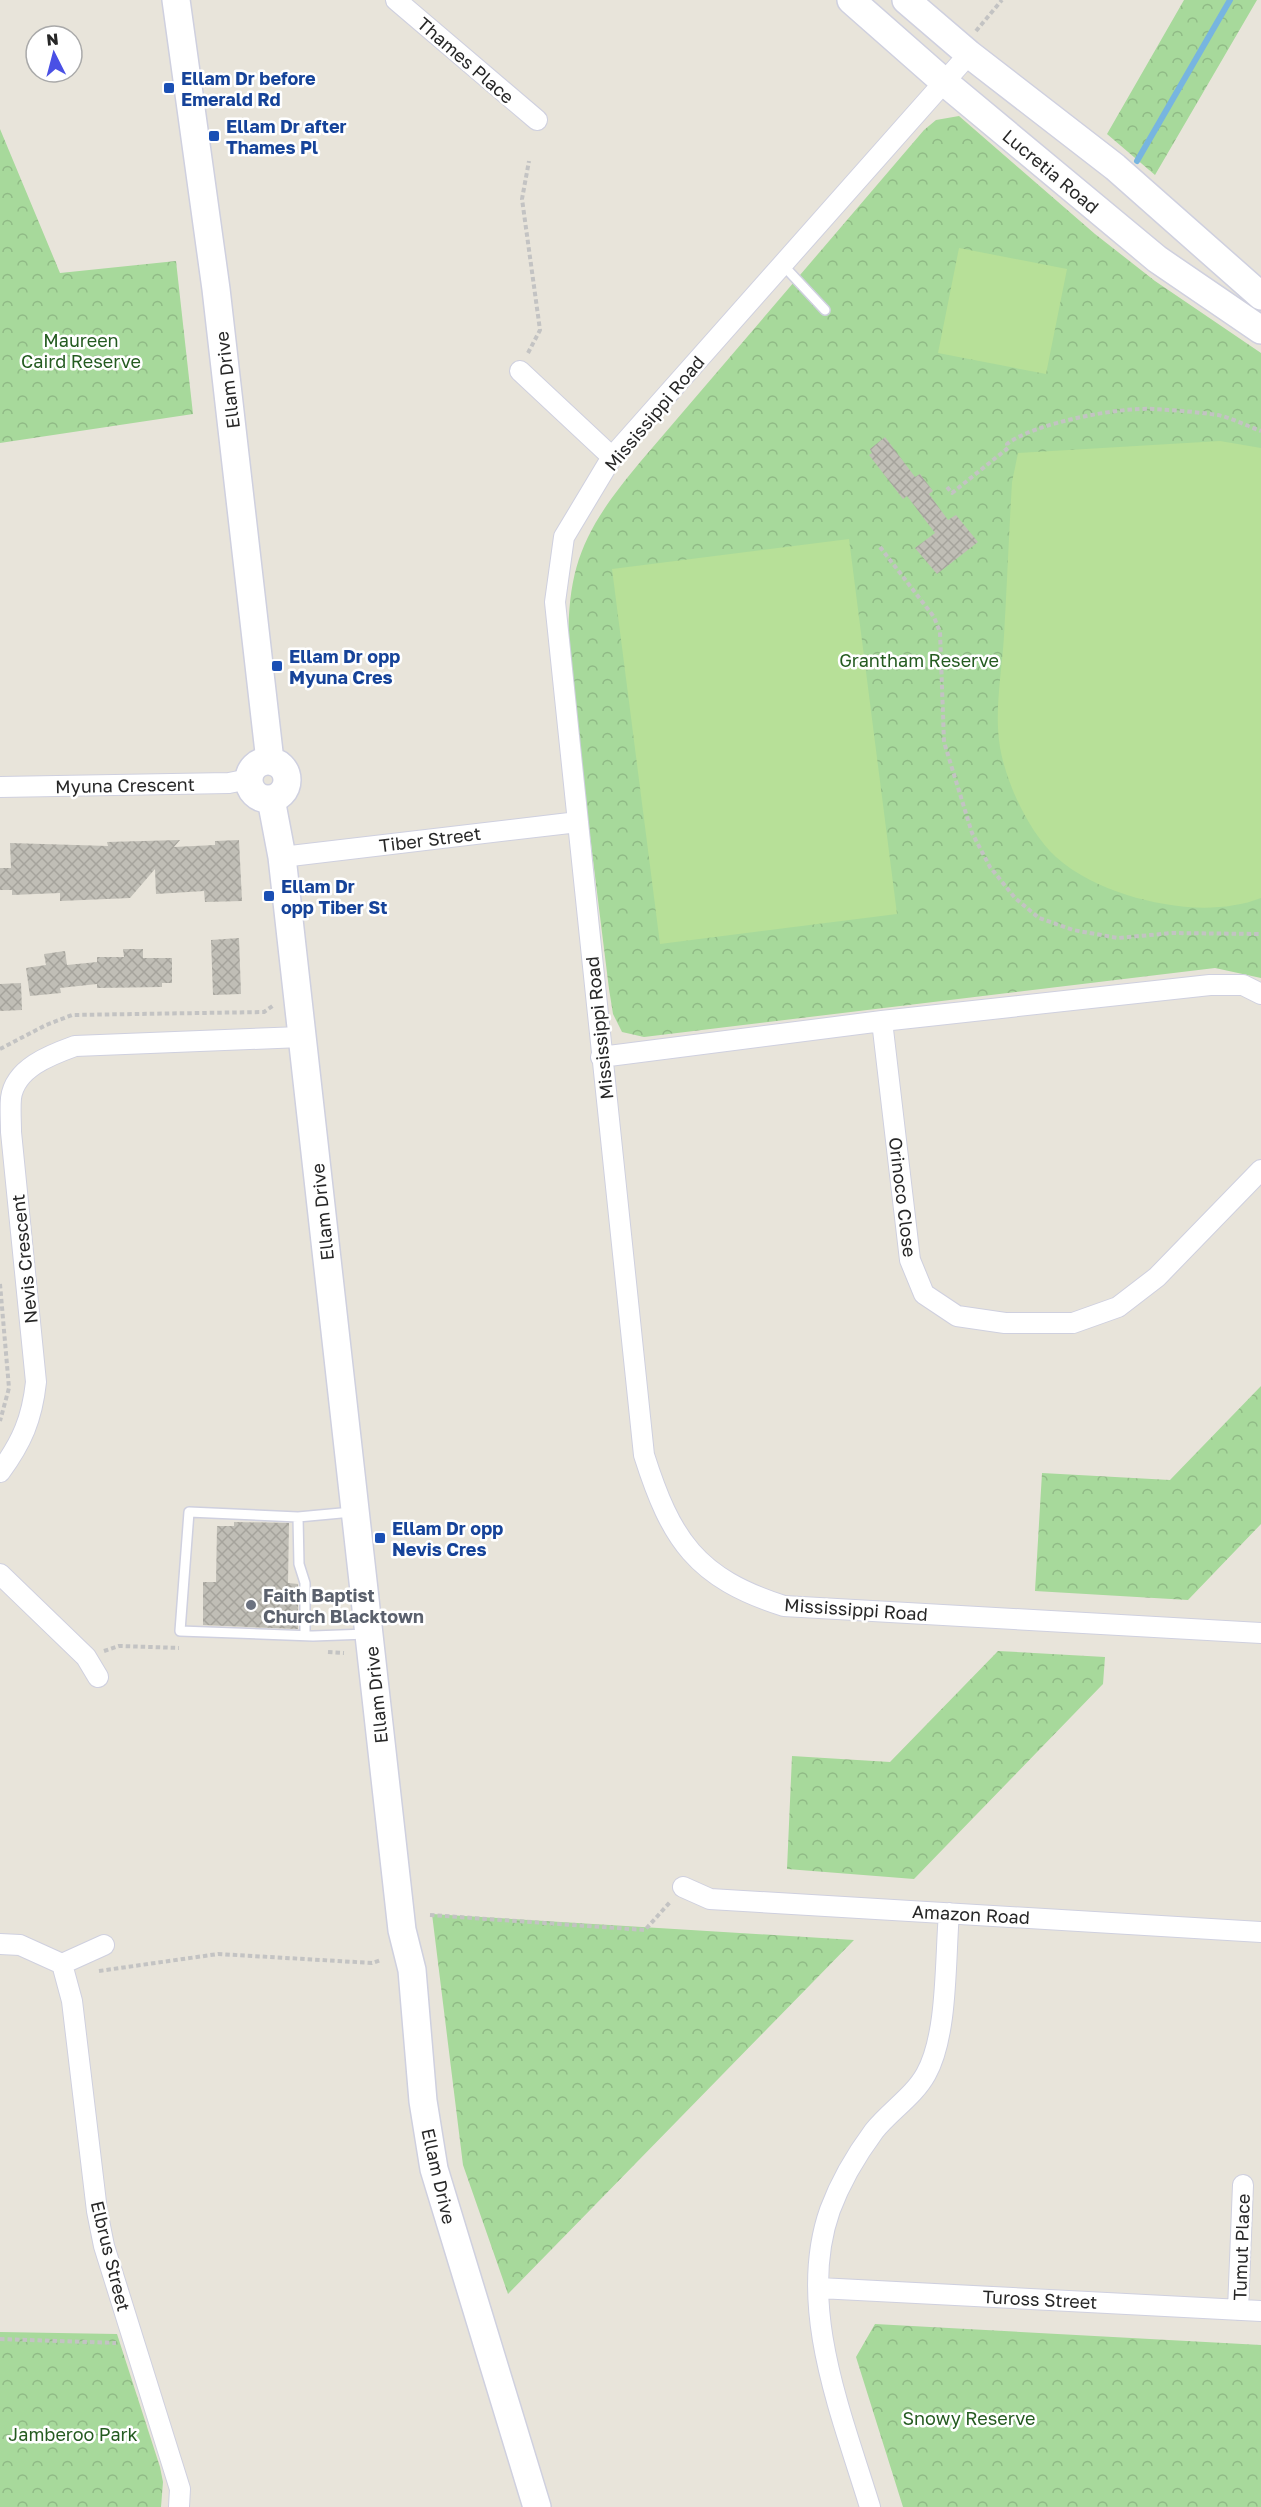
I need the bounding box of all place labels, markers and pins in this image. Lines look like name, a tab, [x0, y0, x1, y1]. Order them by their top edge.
place label: Ellam Dr before Emerald Rd	[181, 67, 316, 110]
marker: Ellam Dr before Emerald Rd	[162, 81, 176, 95]
place label: Ellam Dr after Thames Pl	[226, 115, 347, 158]
marker: Ellam Dr after Thames Pl	[207, 129, 221, 143]
place label: Ellam Dr opp Myuna Cres	[289, 645, 400, 688]
marker: Ellam Dr opp Myuna Cres	[270, 659, 284, 673]
place label: Ellam Dr opp Tiber St	[281, 875, 387, 918]
marker: Ellam Dr opp Tiber St	[262, 889, 276, 903]
place label: Ellam Dr opp Nevis Cres	[392, 1517, 503, 1560]
marker: Ellam Dr opp Nevis Cres	[373, 1531, 387, 1545]
place label: Faith Baptist Church Blacktown	[263, 1584, 424, 1627]
marker: Faith Baptist Church Blacktown	[244, 1598, 258, 1612]

